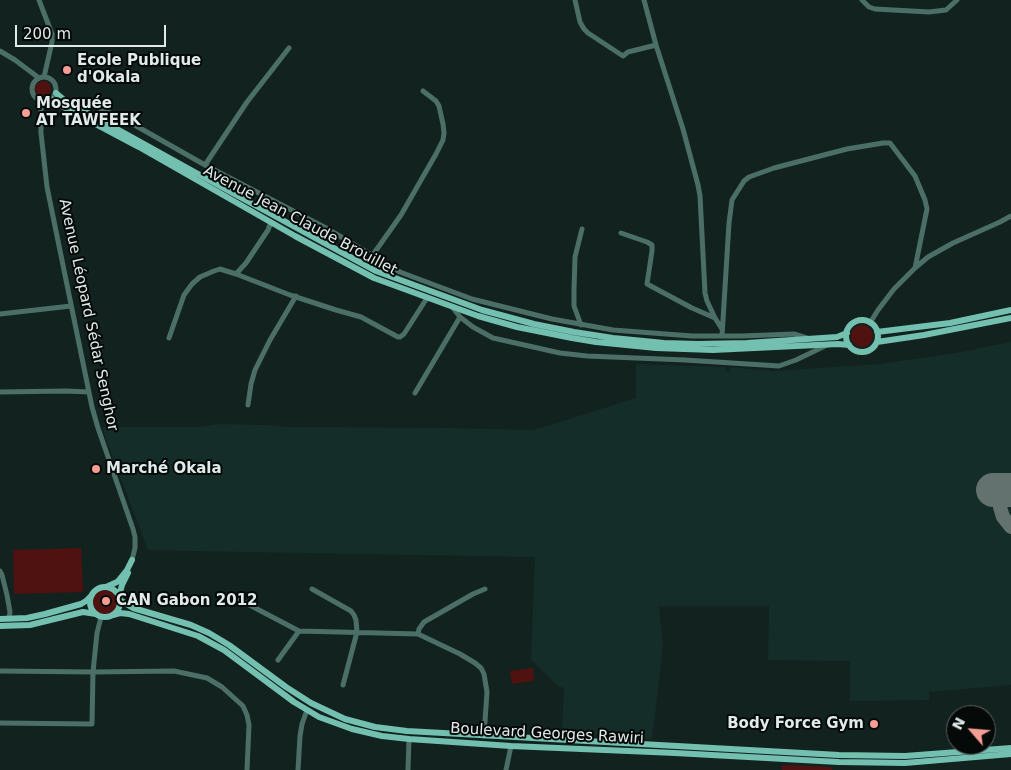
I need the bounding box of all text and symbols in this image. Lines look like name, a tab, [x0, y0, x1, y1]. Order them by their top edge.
scale bar	[18, 15, 169, 47]
text: 200 m	[23, 25, 71, 43]
place label: Ecole Publique d'Okala	[77, 52, 201, 87]
marker: Ecole Publique d'Okala	[61, 64, 73, 76]
place label: Mosquée AT TAWFEEK	[36, 95, 141, 130]
marker: Mosquée AT TAWFEEK	[20, 107, 32, 119]
street label: Avenue Jean Claude Brouillet	[200, 162, 400, 280]
street label: Avenue Léopard Sédar Senghor	[55, 197, 121, 433]
place label: Marché Okala	[106, 460, 222, 478]
marker: Marché Okala	[90, 463, 102, 475]
place label: CAN Gabon 2012	[116, 592, 258, 610]
marker: CAN Gabon 2012	[100, 595, 112, 607]
north arrow	[946, 705, 996, 755]
place label: Body Force Gym	[727, 715, 864, 733]
text: N	[949, 715, 968, 732]
marker: Body Force Gym	[868, 718, 880, 730]
street label: Boulevard Georges Rawiri	[450, 720, 644, 748]

